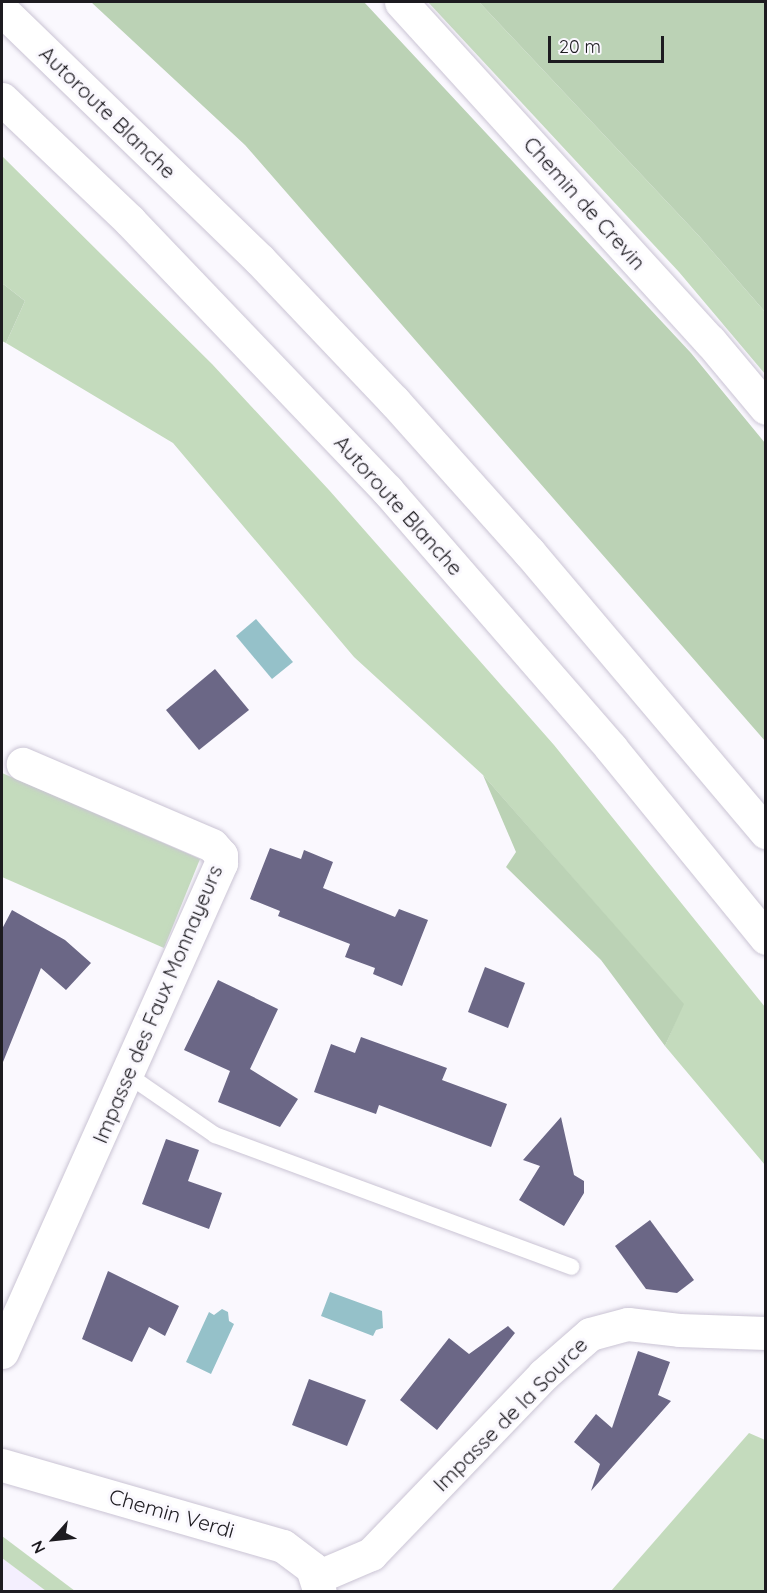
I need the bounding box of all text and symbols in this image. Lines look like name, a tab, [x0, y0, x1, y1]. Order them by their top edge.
scale bar	[551, 24, 666, 62]
text: 20 m	[559, 35, 601, 58]
street label: Autoroute Blanche	[35, 40, 181, 184]
street label: Chemin de Crevin	[519, 131, 651, 275]
street label: Autoroute Blanche	[329, 430, 469, 580]
street label: Impasse des Faux Monnayeurs	[87, 861, 227, 1147]
street label: Impasse de la Source	[428, 1332, 592, 1496]
street label: Chemin Verdi	[106, 1483, 238, 1543]
north arrow	[24, 1509, 84, 1569]
text: N	[26, 1537, 50, 1557]

